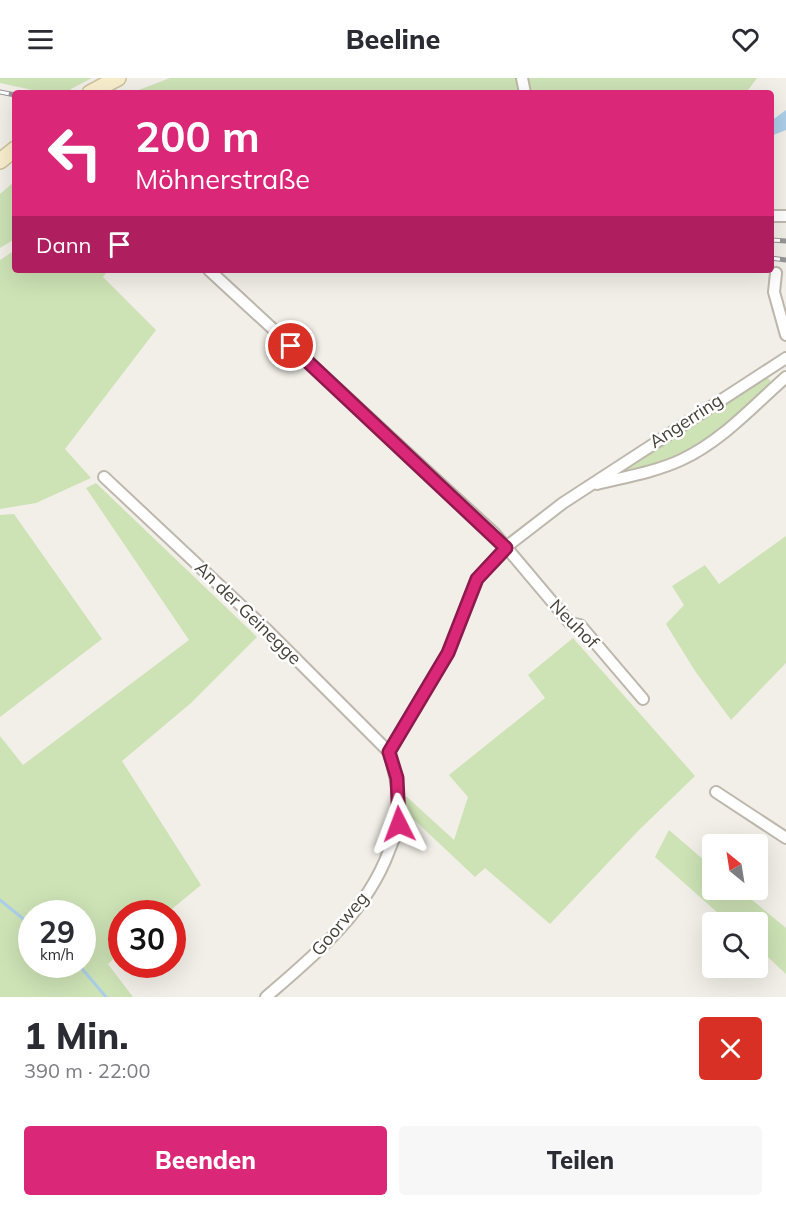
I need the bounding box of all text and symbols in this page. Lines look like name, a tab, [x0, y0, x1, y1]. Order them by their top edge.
text: Beeline	[346, 22, 440, 56]
icon: menu	[24, 23, 57, 56]
icon: heart	[729, 23, 762, 56]
text: 200 m	[135, 110, 260, 163]
icon: left	[36, 114, 114, 192]
text: Möhnerstraße	[135, 162, 310, 196]
icon: arrive	[103, 228, 136, 261]
text: Dann	[36, 231, 91, 259]
pin	[265, 320, 316, 371]
icon: arrive	[274, 329, 307, 362]
street label: Angerring	[645, 388, 727, 453]
street label: An der Geinegge	[190, 556, 306, 669]
street label: Neuhof	[545, 594, 604, 654]
position arrow	[367, 792, 431, 856]
north arrow	[702, 834, 768, 900]
map controls	[702, 834, 768, 978]
street label: Goorweg	[306, 887, 373, 961]
speed limit sign: 30	[108, 900, 186, 978]
button: search	[702, 912, 768, 978]
text: 29	[39, 913, 75, 951]
text: km/h	[40, 945, 74, 964]
text: 1 Min.	[24, 1013, 129, 1058]
button: close	[699, 1017, 762, 1080]
text: 390 m · 22:00	[24, 1058, 150, 1083]
button: Beenden	[24, 1126, 387, 1195]
button: Teilen	[399, 1126, 762, 1195]

